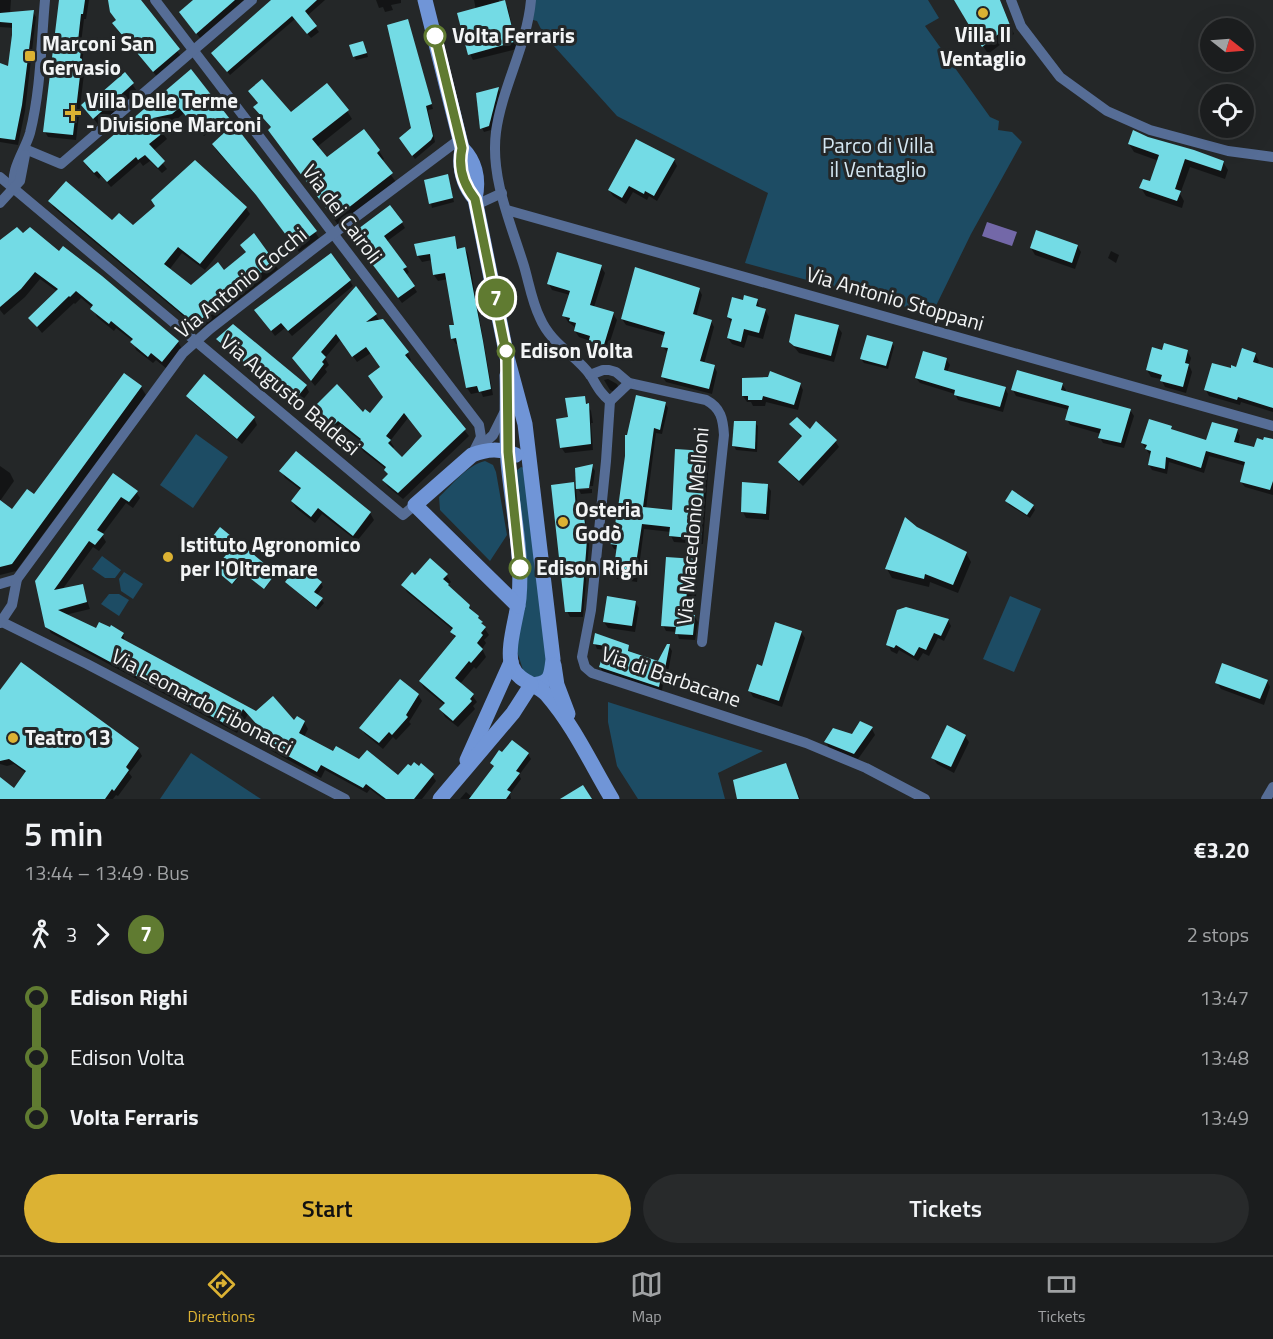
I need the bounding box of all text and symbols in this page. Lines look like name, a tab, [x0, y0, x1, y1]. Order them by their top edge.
marker: Villa Il Ventaglio	[976, 6, 990, 20]
place label: Villa Il Ventaglio	[940, 18, 1026, 74]
north arrow	[1200, 18, 1254, 72]
map controls	[1200, 18, 1254, 138]
place label: Volta Ferraris	[452, 19, 575, 51]
marker: Volta Ferraris	[424, 25, 446, 47]
place label: Marconi San Gervasio	[42, 27, 154, 83]
marker: Marconi San Gervasio	[23, 49, 37, 63]
place label: Villa Delle Terme - Divisione Marconi	[86, 84, 261, 140]
button: locate	[1200, 84, 1254, 138]
marker: Villa Delle Terme - Divisione Marconi	[64, 104, 82, 122]
park label: Parco di Villa il Ventaglio	[822, 129, 934, 185]
street label: Via dei Cairoli	[295, 157, 391, 270]
street label: Via Antonio Cocchi	[167, 219, 313, 346]
street label: Via Antonio Stoppani	[802, 257, 988, 339]
line badge: 7	[476, 278, 516, 318]
text: 7	[490, 282, 502, 314]
street label: Via Augusto Baldesi	[213, 326, 368, 463]
place label: Edison Volta	[520, 334, 633, 366]
marker: Edison Volta	[497, 342, 515, 360]
street label: Via Macedonio Melloni	[667, 426, 717, 626]
place label: Osteria Godò	[575, 493, 641, 549]
marker: Osteria Godò	[556, 515, 570, 529]
place label: Istituto Agronomico per l'Oltremare	[180, 528, 361, 584]
marker: Istituto Agronomico per l'Oltremare	[161, 550, 175, 564]
place label: Edison Righi	[536, 551, 648, 583]
marker: Edison Righi	[509, 557, 531, 579]
street label: Via di Barbacane	[597, 637, 746, 715]
street label: Via Leonardo Fibonacci	[106, 640, 299, 763]
place label: Teatro 13	[25, 721, 111, 753]
marker: Teatro 13	[6, 731, 20, 745]
text: 5 min	[24, 809, 103, 859]
text: €3.20	[1194, 833, 1249, 867]
text: 13:44 – 13:49 · Bus	[24, 857, 189, 888]
icon: walk	[24, 918, 57, 951]
icon: forward	[86, 918, 119, 951]
text: 7	[140, 918, 152, 950]
text: 3	[66, 919, 77, 950]
text: 2 stops	[1187, 919, 1249, 950]
text: Edison Righi	[70, 980, 188, 1014]
text: 13:47	[1200, 982, 1249, 1013]
text: Edison Volta	[70, 1040, 184, 1074]
text: 13:48	[1200, 1042, 1249, 1073]
text: Volta Ferraris	[70, 1100, 199, 1134]
text: 13:49	[1200, 1102, 1249, 1133]
button: Start	[24, 1174, 631, 1243]
button: Tickets	[643, 1174, 1249, 1243]
tab: Directions	[187, 1268, 255, 1328]
tab: Map	[630, 1268, 663, 1328]
tab: Tickets	[1038, 1268, 1086, 1328]

